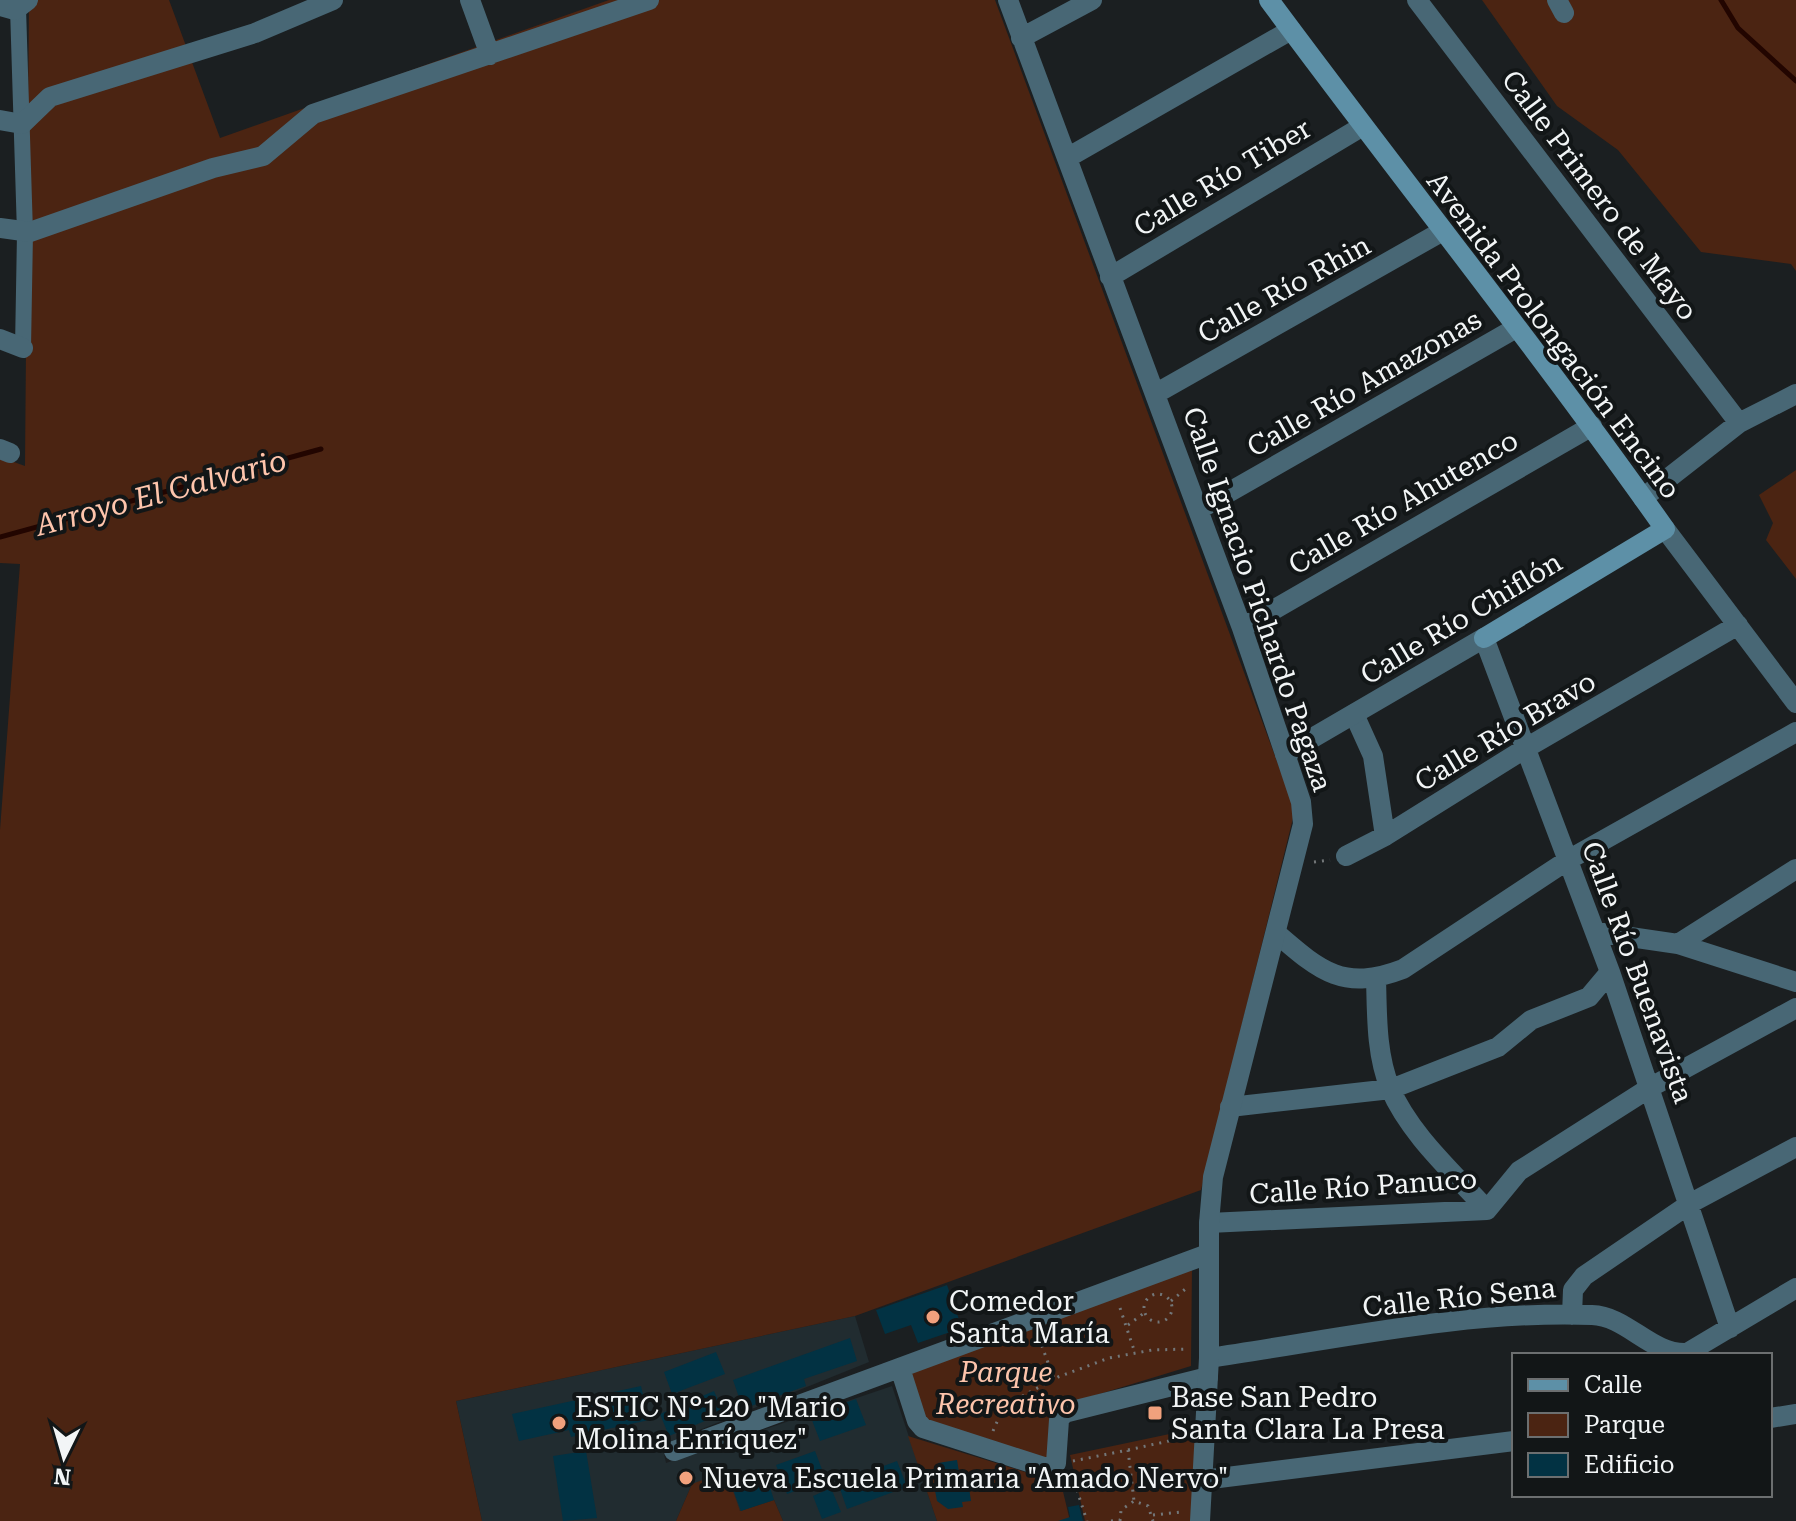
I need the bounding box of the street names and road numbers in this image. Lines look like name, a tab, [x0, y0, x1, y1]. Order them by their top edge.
street label: Calle Primero de Mayo	[1495, 64, 1704, 327]
street label: Calle Río Tiber	[1128, 112, 1317, 243]
street label: Avenida Prolongación Encino	[1420, 165, 1687, 505]
street label: Calle Río Rhin	[1192, 228, 1376, 350]
street label: Calle Río Amazonas	[1241, 303, 1487, 464]
street label: Calle Ignacio Pichardo Pagaza	[1176, 403, 1339, 796]
street label: Calle Río Ahutenco	[1283, 423, 1524, 582]
street label: Calle Río Chiflón	[1355, 545, 1568, 691]
street label: Calle Río Bravo	[1409, 665, 1602, 798]
street label: Calle Río Buenavista	[1575, 837, 1700, 1107]
street label: Calle Río Panuco	[1248, 1162, 1478, 1211]
street label: Calle Río Sena	[1361, 1271, 1557, 1324]

